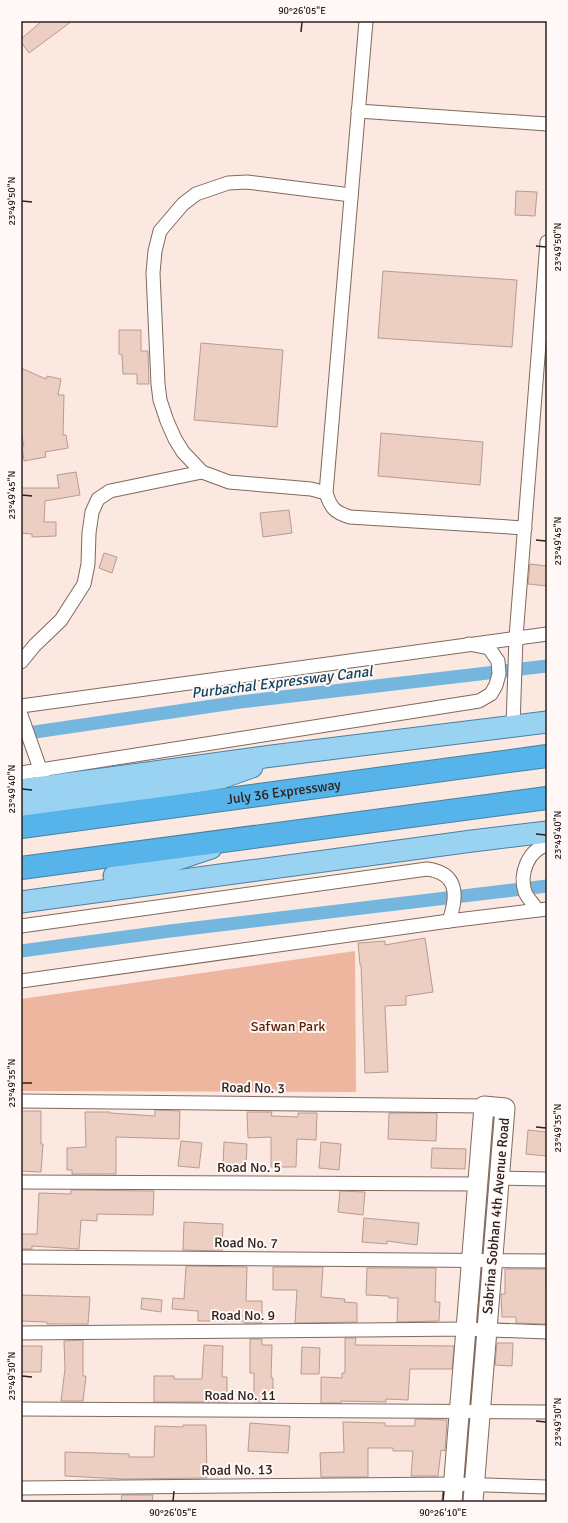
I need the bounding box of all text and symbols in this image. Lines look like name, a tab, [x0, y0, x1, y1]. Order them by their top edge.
text: 90°26'05"E	[278, 5, 326, 17]
text: 23°49'50"N	[6, 177, 18, 225]
text: 23°49'50"N	[552, 223, 564, 271]
text: 23°49'45"N	[6, 471, 18, 519]
text: 23°49'45"N	[552, 517, 564, 565]
water label: Purbachal Expressway Canal	[190, 662, 375, 702]
text: 23°49'40"N	[6, 765, 18, 813]
street label: July 36 Expressway	[225, 775, 342, 808]
text: 23°49'40"N	[552, 811, 564, 859]
park label: Safwan Park	[251, 1018, 325, 1035]
text: 23°49'35"N	[6, 1059, 18, 1107]
street label: Road No. 3	[221, 1079, 285, 1097]
text: 23°49'35"N	[552, 1104, 564, 1152]
street label: Sabrina Sobhan 4th Avenue Road	[479, 1117, 513, 1315]
street label: Road No. 5	[217, 1159, 281, 1176]
street label: Road No. 7	[214, 1234, 278, 1252]
street label: Road No. 9	[211, 1307, 275, 1324]
text: 23°49'30"N	[6, 1352, 18, 1400]
street label: Road No. 11	[204, 1387, 276, 1404]
text: 23°49'30"N	[552, 1398, 564, 1446]
street label: Road No. 13	[201, 1461, 273, 1479]
text: 90°26'05"E	[149, 1507, 197, 1519]
text: 90°26'10"E	[419, 1507, 467, 1519]

